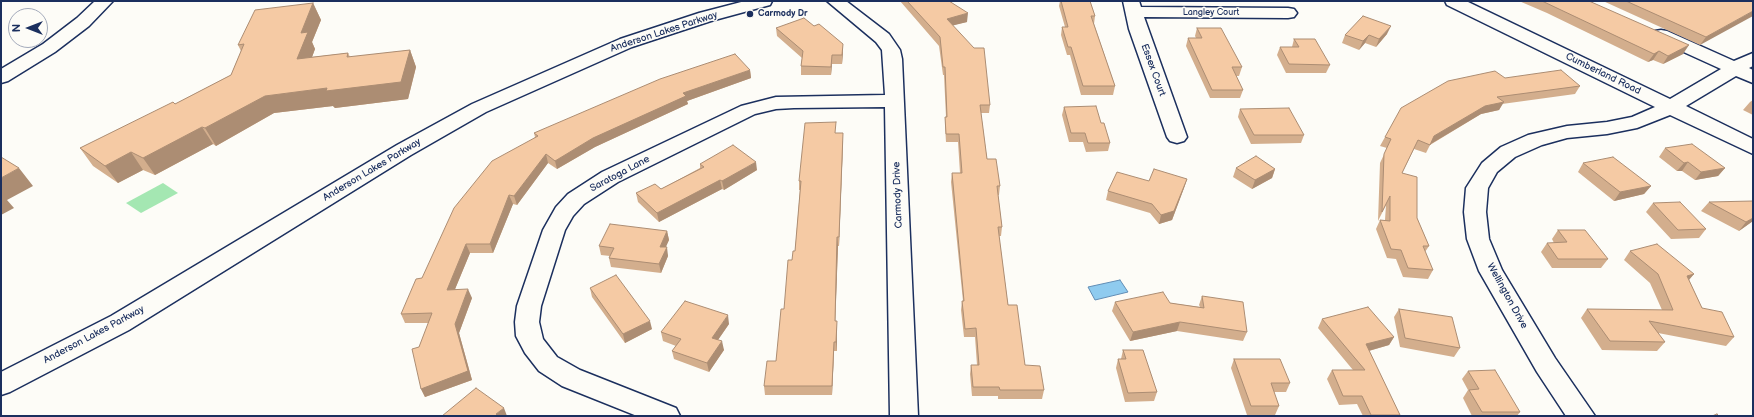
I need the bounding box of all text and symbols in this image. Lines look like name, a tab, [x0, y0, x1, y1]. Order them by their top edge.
north arrow	[8, 8, 48, 48]
street label: Langley Court	[1183, 8, 1239, 18]
street label: Anderson Lakes Parkway	[609, 9, 719, 55]
marker: Carmody Dr	[745, 9, 755, 19]
place label: Carmody Dr	[758, 9, 808, 19]
text: N	[10, 24, 23, 32]
street label: Essex Court	[1138, 42, 1168, 98]
street label: Cumberland Road	[1563, 51, 1643, 97]
street label: Anderson Lakes Parkway	[321, 136, 423, 204]
street label: Saratoga Lane	[588, 153, 652, 195]
street label: Carmody Drive	[891, 161, 905, 229]
street label: Wellington Drive	[1484, 261, 1530, 331]
street label: Anderson Lakes Parkway	[42, 303, 146, 367]

